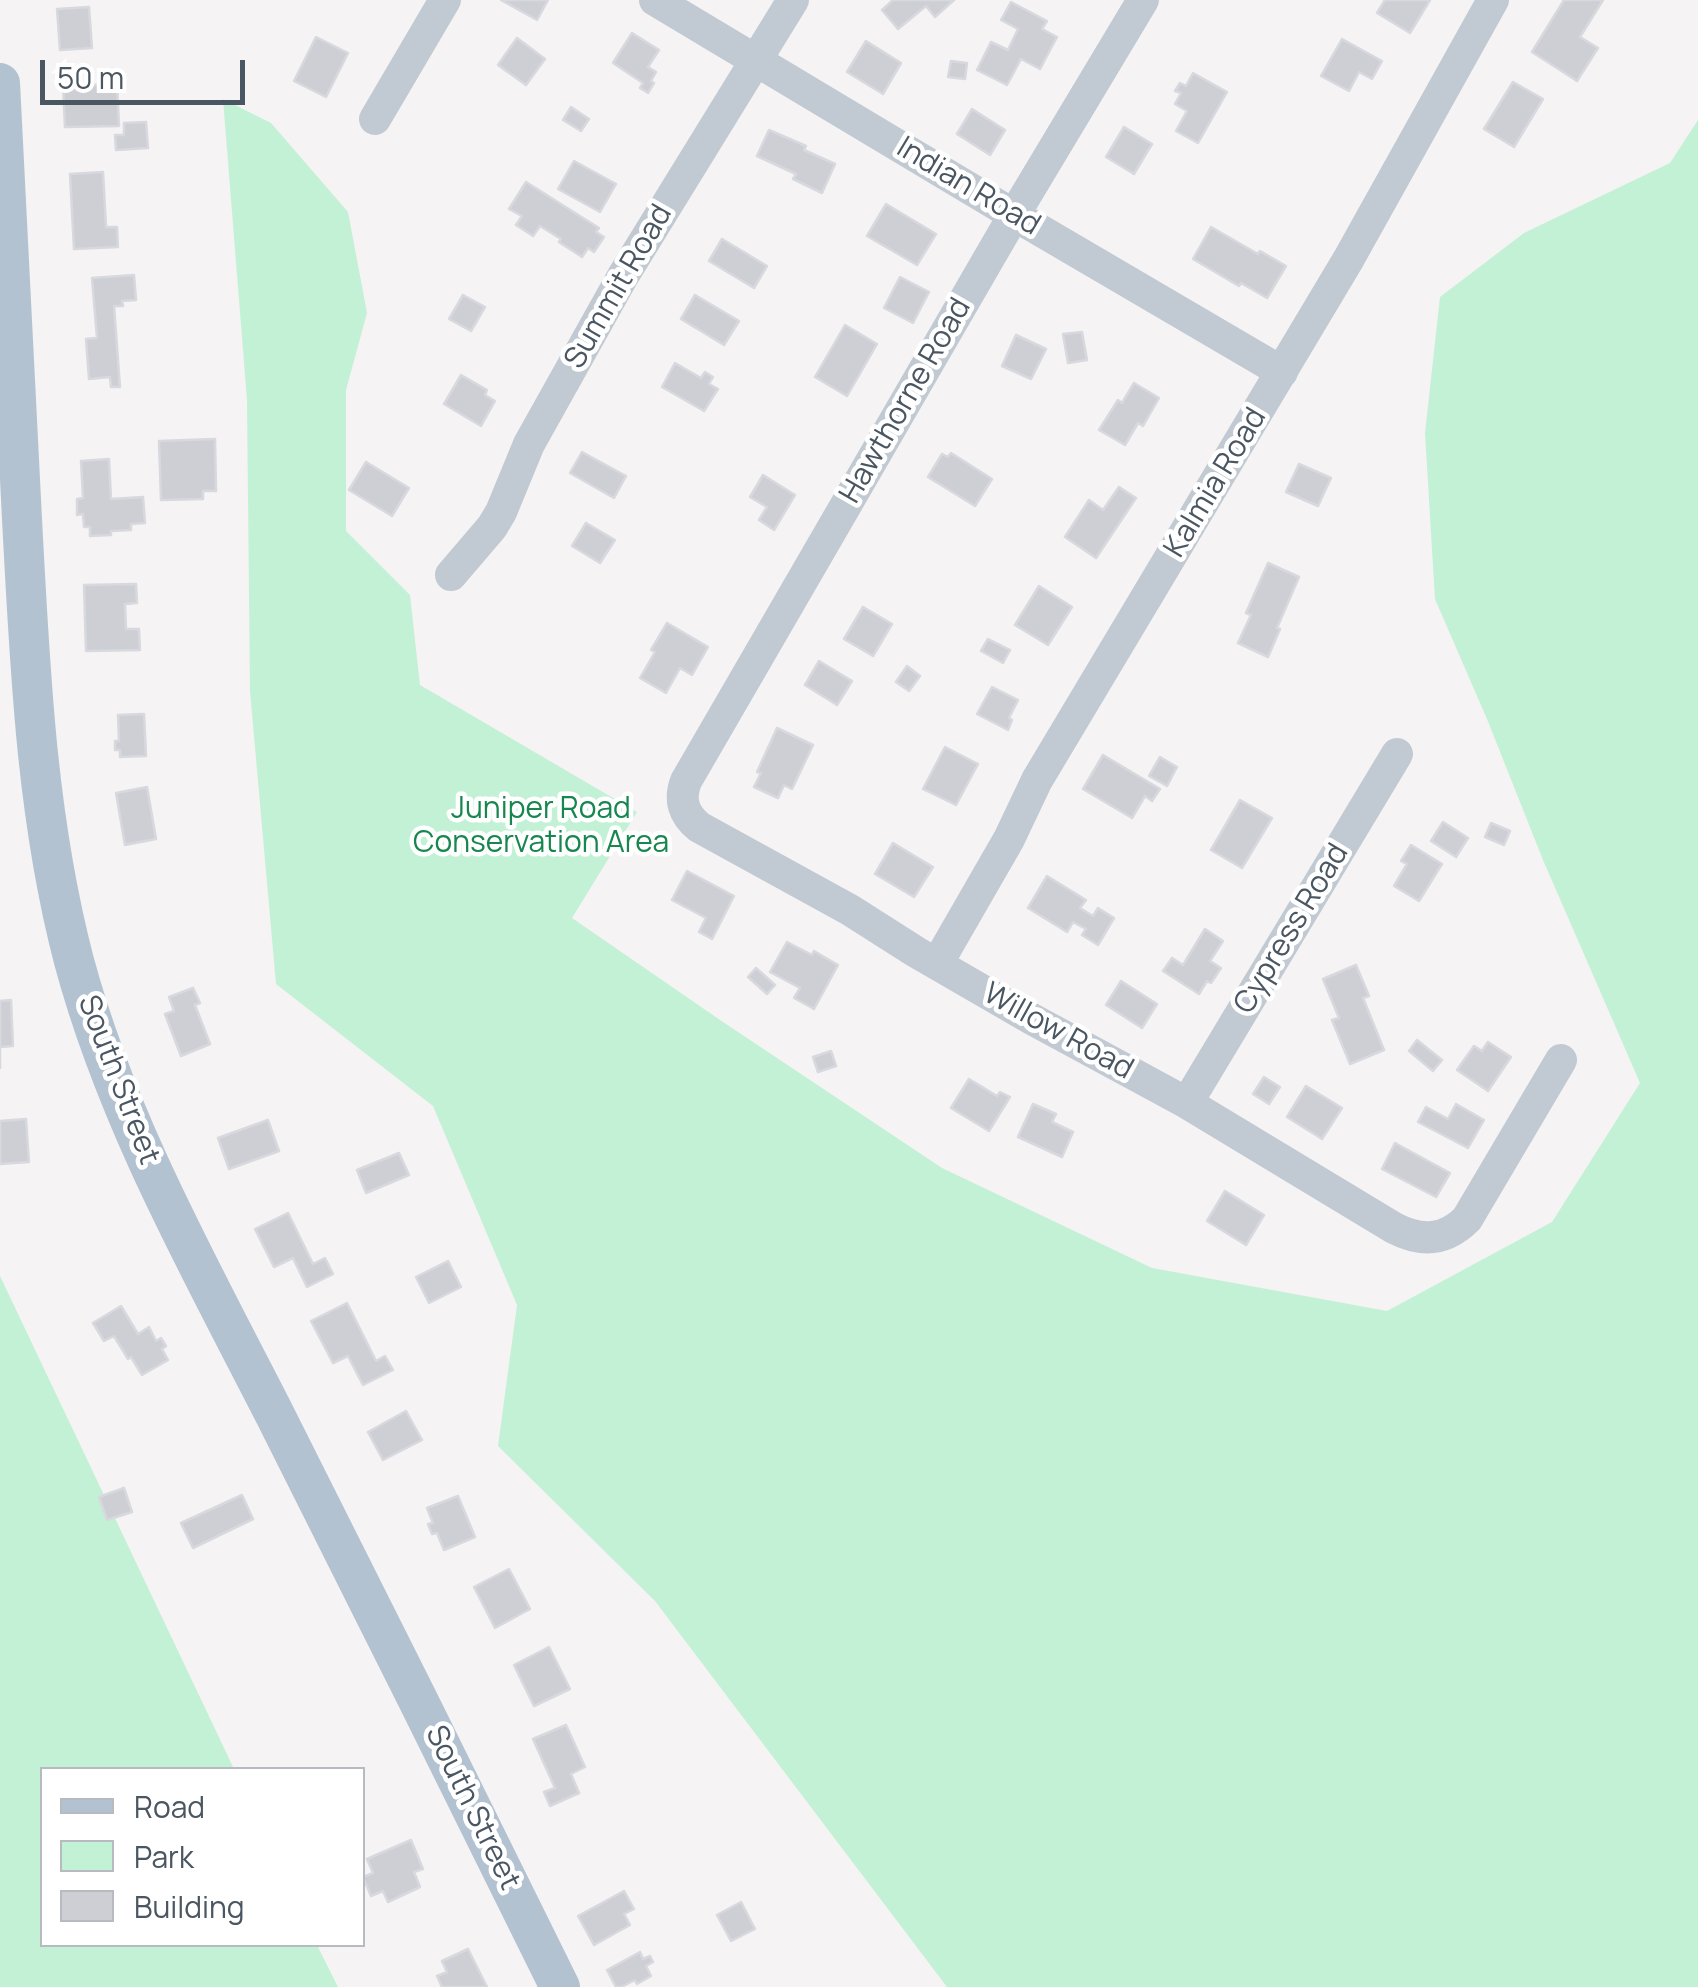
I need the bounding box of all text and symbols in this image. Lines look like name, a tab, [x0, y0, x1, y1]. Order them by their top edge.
scale bar	[45, 40, 250, 102]
text: 50 m	[57, 57, 124, 98]
street label: Indian Road	[890, 130, 1046, 244]
street label: Summit Road	[558, 199, 680, 375]
street label: Hawthorne Road	[833, 292, 979, 510]
street label: Kalmia Road	[1157, 402, 1275, 564]
park label: Juniper Road Conservation Area	[413, 792, 669, 862]
street label: Cypress Road	[1227, 838, 1357, 1020]
street label: Willow Road	[977, 976, 1139, 1088]
street label: South Street	[69, 990, 167, 1170]
street label: South Street	[417, 1720, 527, 1896]
legend	[40, 1767, 365, 1947]
text: Road	[134, 1786, 205, 1827]
text: Park	[134, 1836, 194, 1877]
text: Building	[134, 1886, 245, 1927]

